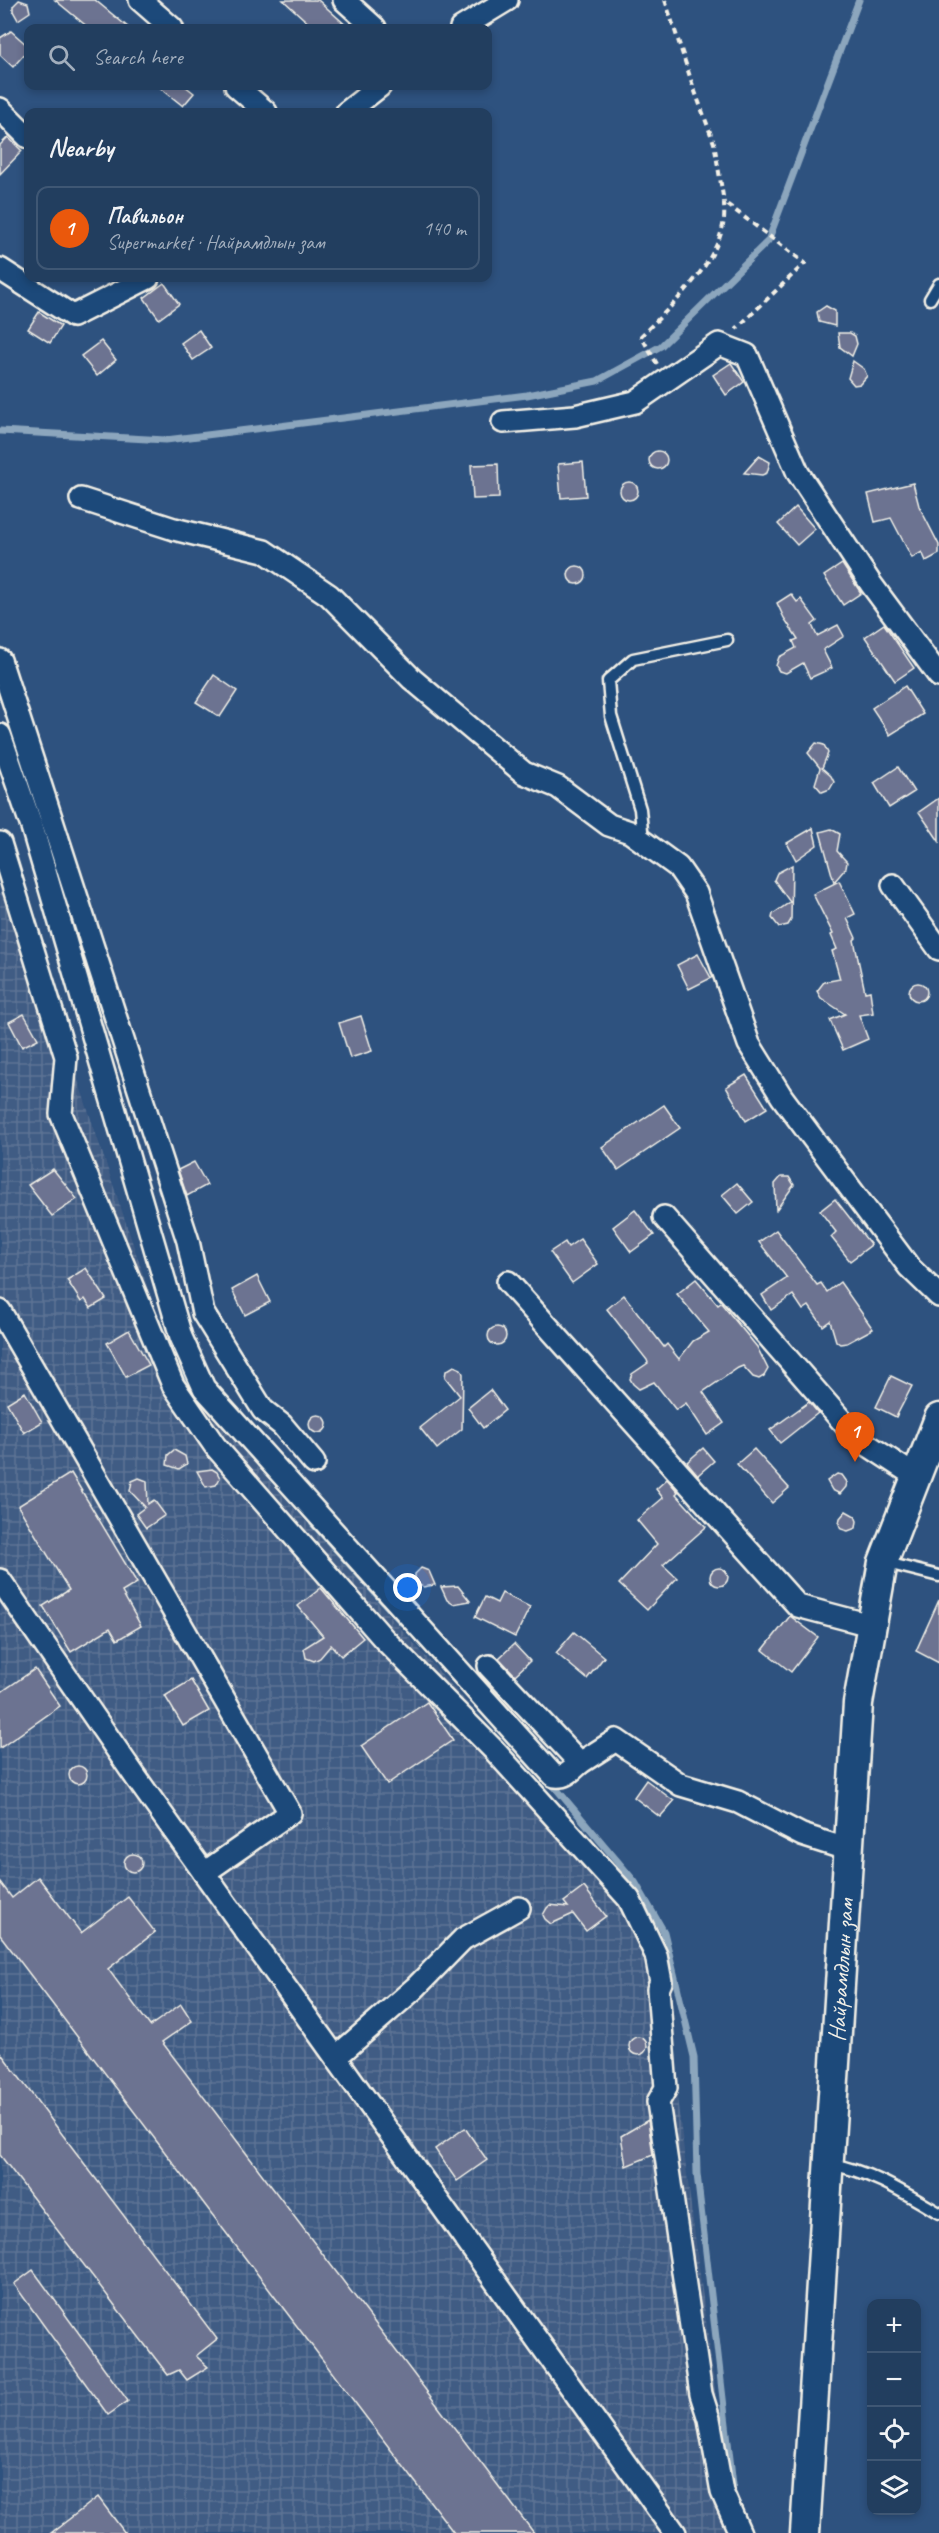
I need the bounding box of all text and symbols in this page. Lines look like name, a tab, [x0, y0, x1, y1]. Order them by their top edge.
search box	[24, 24, 492, 90]
icon: search	[45, 41, 78, 74]
text: Search here	[93, 43, 183, 71]
text: Nearby	[48, 131, 113, 164]
text: Павильон	[107, 202, 183, 230]
text: 1	[65, 216, 74, 241]
text: 140 m	[423, 216, 466, 241]
text: Supermarket · Найрамдлын зам	[107, 230, 324, 255]
pin: 1	[836, 1412, 874, 1462]
your location	[393, 1573, 422, 1602]
street label: Найрамдлын зам	[821, 1896, 861, 2042]
map controls	[867, 2299, 921, 2515]
button: +	[867, 2299, 921, 2353]
button: −	[867, 2353, 921, 2407]
button: locate	[867, 2407, 921, 2461]
button: layers	[867, 2461, 921, 2515]

